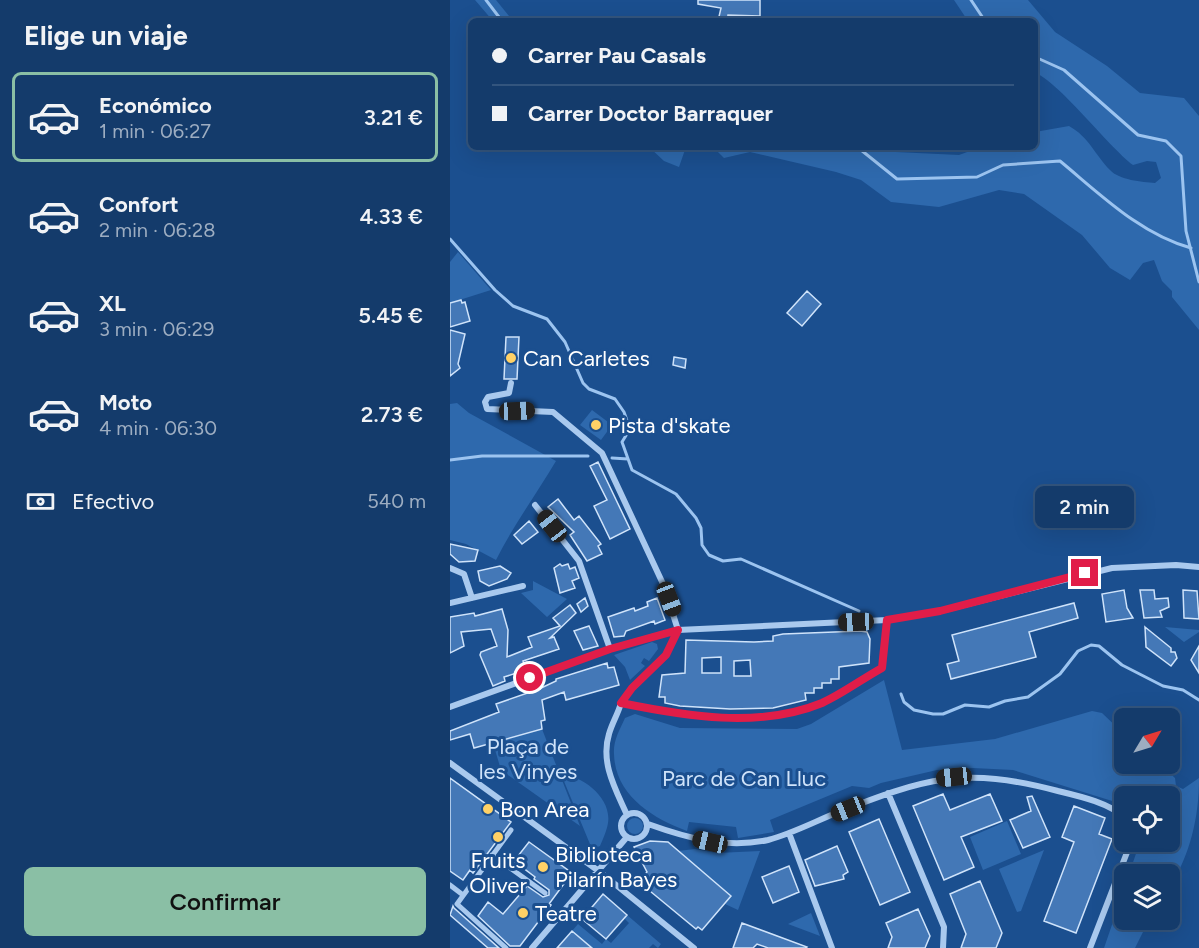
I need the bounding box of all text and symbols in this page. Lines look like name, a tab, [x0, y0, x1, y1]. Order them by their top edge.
text: Elige un viaje	[24, 19, 188, 52]
text: Carrer Pau Casals	[528, 42, 706, 69]
icon: car	[27, 90, 81, 144]
text: Económico	[99, 92, 212, 119]
text: Carrer Doctor Barraquer	[528, 100, 773, 127]
text: 3.21 €	[364, 104, 423, 131]
text: 1 min · 06:27	[99, 119, 211, 143]
icon: car	[27, 189, 81, 243]
text: Confort	[99, 191, 179, 218]
text: 4.33 €	[360, 203, 423, 230]
text: 2 min · 06:28	[99, 218, 216, 242]
icon: car	[27, 288, 81, 342]
text: XL	[99, 290, 126, 317]
text: 5.45 €	[358, 302, 423, 329]
text: 3 min · 06:29	[99, 317, 214, 341]
place label: Can Carletes	[523, 345, 650, 372]
marker: Can Carletes	[504, 351, 518, 365]
icon: car	[27, 387, 81, 441]
text: Moto	[99, 389, 152, 416]
text: 2.73 €	[361, 401, 423, 428]
car	[499, 401, 535, 421]
place label: Pista d'skate	[608, 412, 730, 439]
text: 4 min · 06:30	[99, 416, 217, 440]
marker: Pista d'skate	[589, 418, 603, 432]
icon: cash	[24, 485, 57, 518]
callout: 2 min	[1036, 486, 1134, 528]
text: Efectivo	[72, 488, 154, 515]
text: 540 m	[367, 489, 426, 513]
text: 2 min	[1060, 495, 1109, 519]
car	[534, 506, 570, 546]
route end	[1071, 559, 1098, 586]
car	[654, 579, 684, 619]
car	[838, 612, 874, 632]
route start	[516, 664, 543, 691]
north arrow	[1114, 708, 1180, 774]
map controls	[1114, 708, 1180, 930]
park label: Plaça de les Vinyes	[479, 733, 577, 785]
park label: Parc de Can Lluc	[662, 765, 826, 792]
car	[935, 766, 973, 788]
button: locate	[1114, 786, 1180, 852]
car	[828, 794, 868, 824]
place label: Bon Area	[500, 796, 589, 823]
marker: Bon Area	[481, 802, 495, 816]
car	[690, 829, 730, 855]
marker: Fruits Oliver	[491, 830, 505, 844]
place label: Biblioteca Pilarín Bayes	[555, 841, 677, 893]
place label: Fruits Oliver	[469, 847, 527, 899]
marker: Biblioteca Pilarín Bayes	[536, 860, 550, 874]
button: layers	[1114, 864, 1180, 930]
button: Confirmar	[24, 867, 426, 936]
place label: Teatre	[535, 900, 597, 927]
marker: Teatre	[516, 906, 530, 920]

